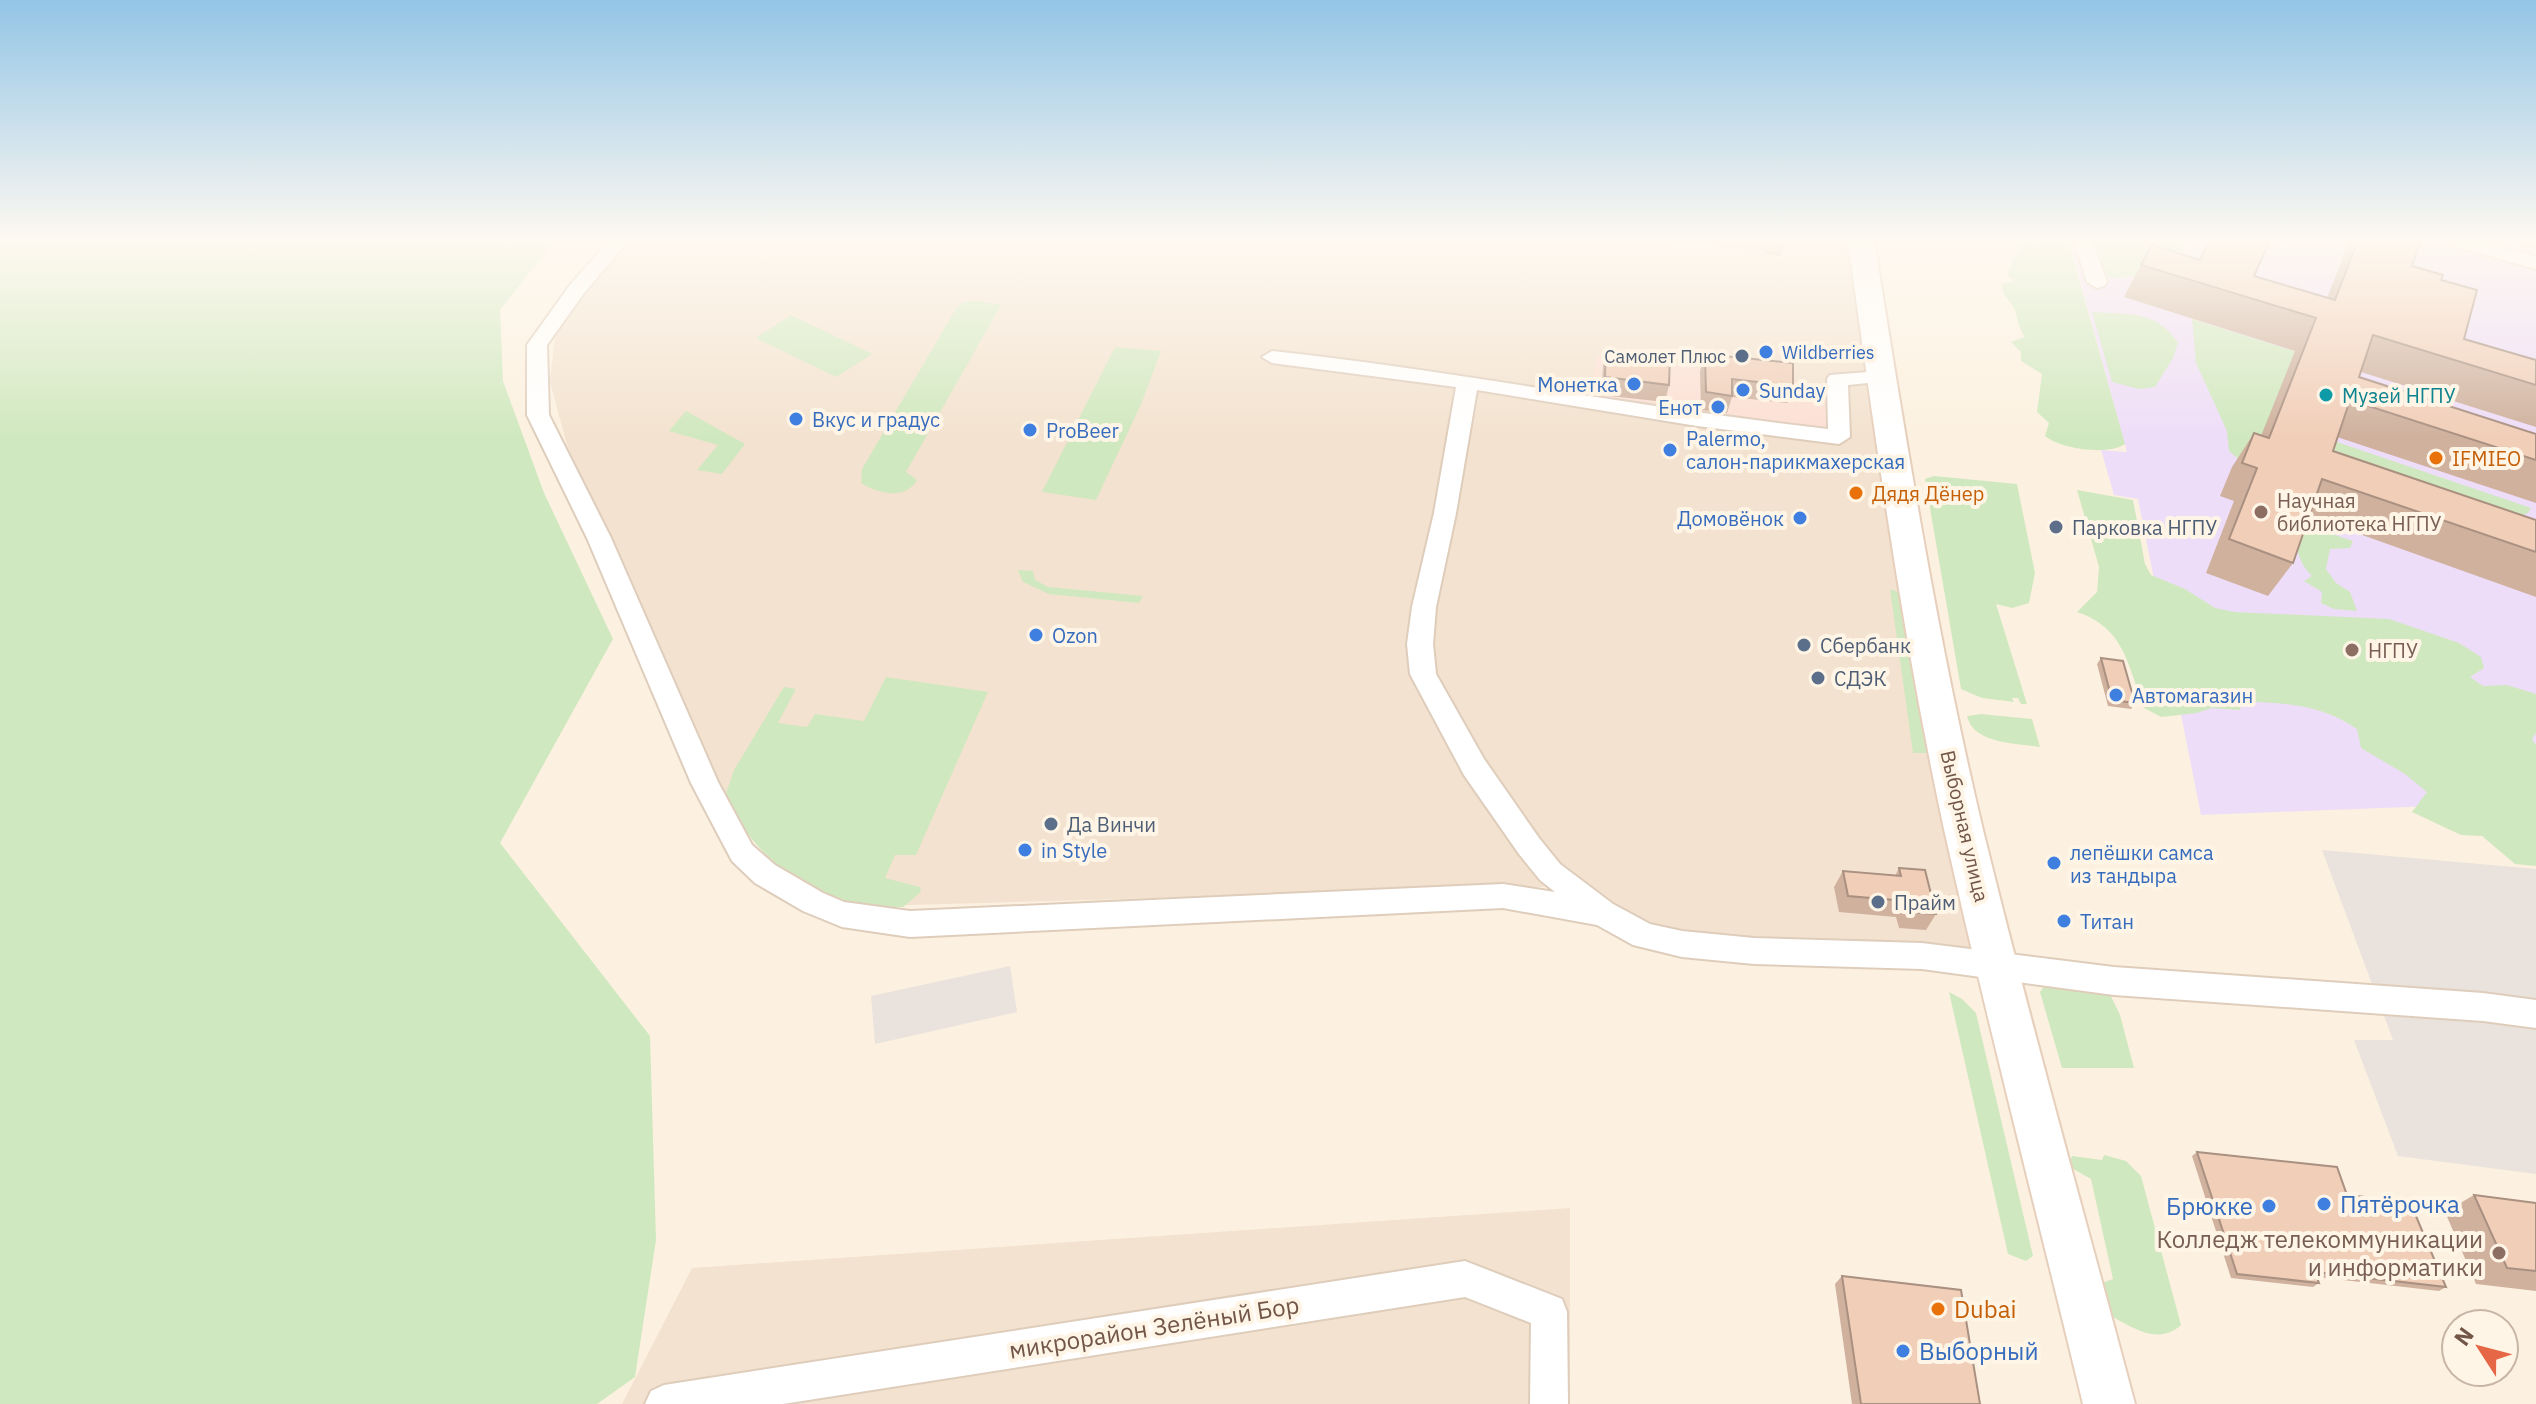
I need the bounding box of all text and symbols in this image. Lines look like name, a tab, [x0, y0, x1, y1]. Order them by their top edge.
place label: Wildberries	[1782, 341, 1875, 364]
marker: Wildberries	[1757, 343, 1775, 361]
place label: Самолет Плюс	[1604, 345, 1726, 368]
marker: Самолет Плюс	[1733, 347, 1751, 365]
place label: Монетка	[1537, 371, 1618, 398]
marker: Монетка	[1625, 375, 1643, 393]
place label: Sunday	[1759, 377, 1826, 404]
marker: Sunday	[1734, 381, 1752, 399]
place label: Музей НГПУ	[2342, 382, 2456, 409]
marker: Музей НГПУ	[2317, 386, 2335, 404]
place label: Енот	[1658, 394, 1703, 421]
marker: Енот	[1709, 398, 1727, 416]
place label: Вкус и градус	[812, 406, 940, 433]
marker: Вкус и градус	[787, 410, 805, 428]
place label: ProBeer	[1046, 417, 1119, 444]
marker: ProBeer	[1021, 421, 1039, 439]
place label: Palermo, салон-парикмахерская	[1686, 425, 1905, 475]
marker: Palermo, салон-парикмахерская	[1661, 441, 1679, 459]
place label: IFMIEO	[2452, 445, 2521, 472]
marker: IFMIEO	[2427, 449, 2445, 467]
place label: Дядя Дёнер	[1872, 480, 1984, 507]
marker: Дядя Дёнер	[1847, 484, 1865, 502]
place label: Научная библиотека НГПУ	[2277, 487, 2442, 537]
marker: Научная библиотека НГПУ	[2252, 503, 2270, 521]
place label: Домовёнок	[1677, 505, 1784, 532]
marker: Домовёнок	[1791, 509, 1809, 527]
place label: Парковка НГПУ	[2072, 514, 2217, 541]
marker: Парковка НГПУ	[2047, 518, 2065, 536]
place label: Ozon	[1052, 622, 1098, 649]
marker: Ozon	[1027, 626, 1045, 644]
place label: Сбербанк	[1820, 632, 1911, 659]
marker: Сбербанк	[1795, 636, 1813, 654]
place label: НГПУ	[2368, 637, 2418, 664]
marker: НГПУ	[2343, 641, 2361, 659]
place label: СДЭК	[1834, 665, 1887, 692]
marker: СДЭК	[1809, 669, 1827, 687]
place label: Автомагазин	[2132, 682, 2253, 709]
marker: Автомагазин	[2107, 686, 2125, 704]
street label: Выборная улица	[1934, 748, 1996, 905]
place label: Да Винчи	[1067, 811, 1156, 838]
marker: Да Винчи	[1042, 815, 1060, 833]
place label: in Style	[1041, 837, 1107, 864]
place label: лепёшки самса из тандыра	[2070, 839, 2214, 889]
marker: in Style	[1016, 841, 1034, 859]
marker: лепёшки самса из тандыра	[2045, 854, 2063, 872]
place label: Прайм	[1894, 889, 1956, 916]
marker: Прайм	[1869, 893, 1887, 911]
place label: Титан	[2080, 908, 2134, 935]
marker: Титан	[2055, 912, 2073, 930]
place label: Пятёрочка	[2340, 1188, 2460, 1220]
place label: Брюкке	[2166, 1190, 2253, 1222]
marker: Пятёрочка	[2315, 1195, 2333, 1213]
marker: Брюкке	[2260, 1197, 2278, 1215]
place label: Колледж телекоммуникации и информатики	[2156, 1223, 2483, 1283]
marker: Колледж телекоммуникации и информатики	[2490, 1244, 2508, 1262]
street label: микрорайон Зелёный Бор	[1007, 1288, 1301, 1366]
place label: Dubai	[1954, 1293, 2016, 1325]
marker: Dubai	[1929, 1300, 1947, 1318]
north arrow	[2440, 1308, 2520, 1388]
text: N	[2447, 1321, 2480, 1351]
place label: Выборный	[1919, 1335, 2039, 1367]
marker: Выборный	[1894, 1342, 1912, 1360]

